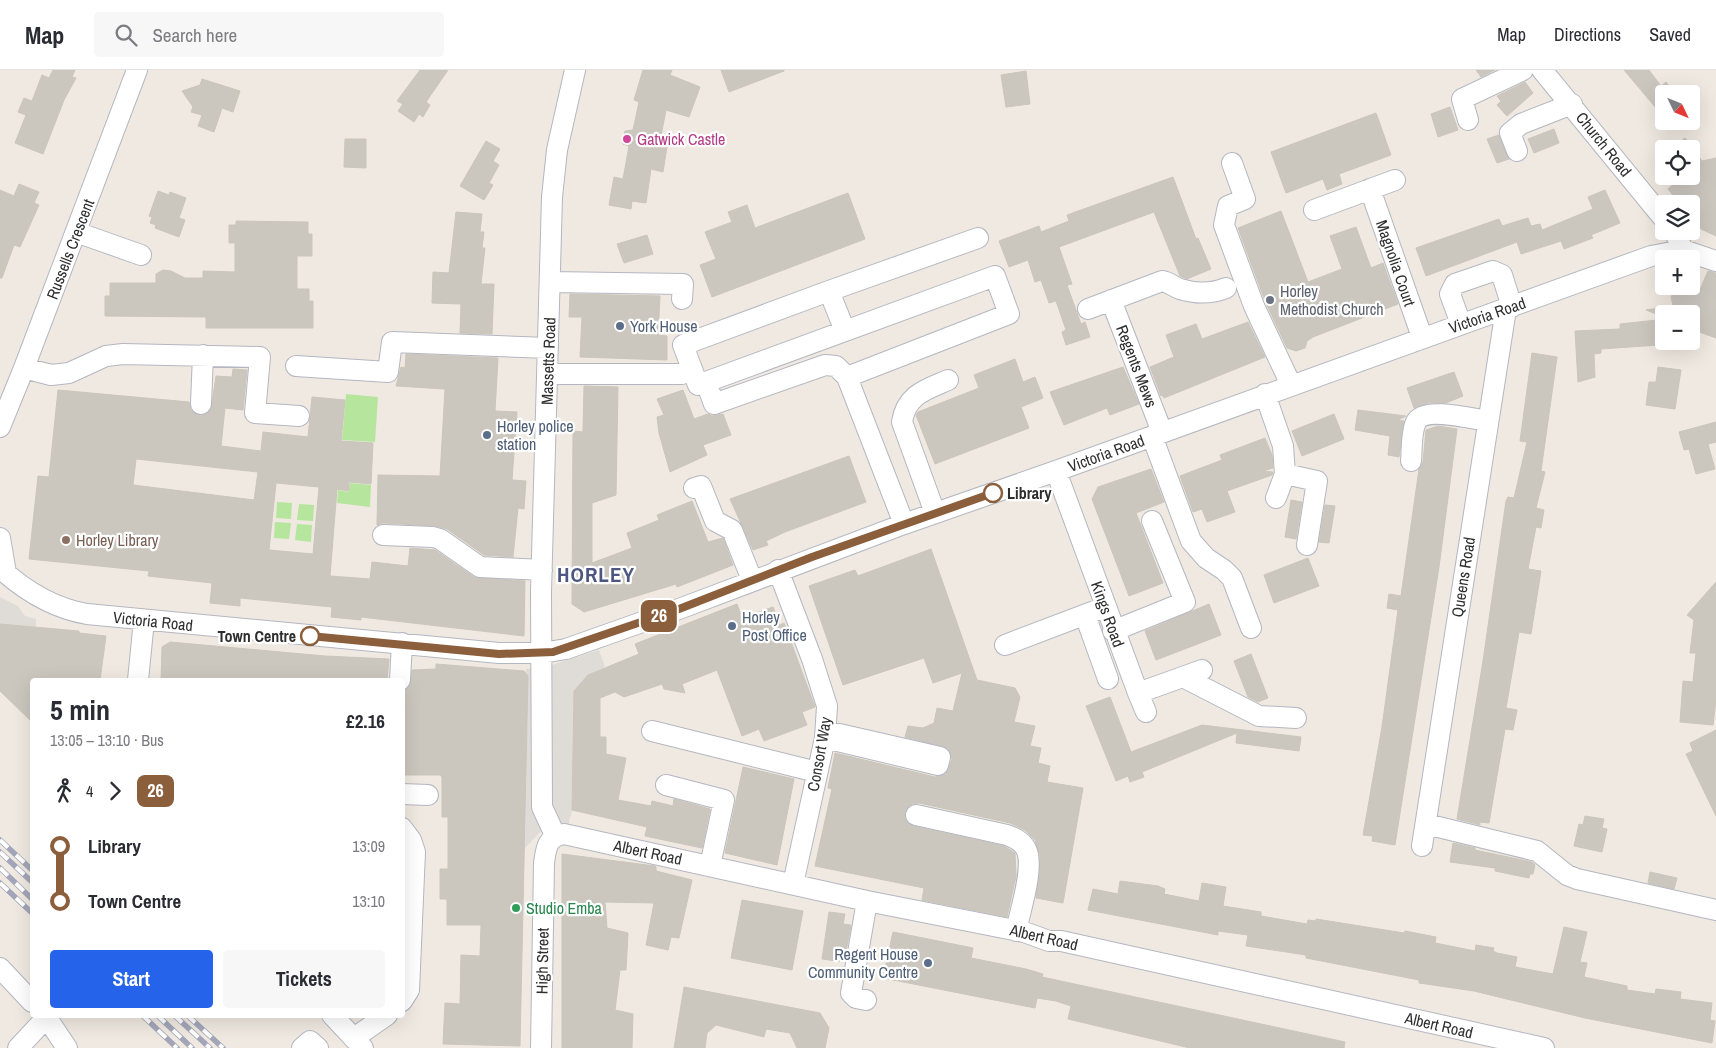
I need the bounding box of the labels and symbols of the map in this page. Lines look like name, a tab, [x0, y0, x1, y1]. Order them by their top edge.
north arrow	[1655, 85, 1700, 130]
street label: Church Road	[1571, 107, 1637, 181]
place label: Gatwick Castle	[637, 128, 725, 150]
marker: Gatwick Castle	[621, 133, 633, 145]
street label: Russells Crescent	[41, 195, 99, 302]
street label: Magnolia Court	[1371, 217, 1421, 309]
place label: Horley Methodist Church	[1280, 280, 1384, 320]
street label: Victoria Road	[1446, 292, 1528, 338]
marker: Horley Methodist Church	[1264, 294, 1276, 306]
place label: York House	[630, 315, 698, 337]
street label: Massetts Road	[535, 317, 561, 405]
marker: York House	[614, 320, 626, 332]
street label: Regents Mews	[1111, 322, 1163, 410]
place label: Horley police station	[497, 415, 574, 455]
marker: Horley police station	[481, 429, 493, 441]
street label: Victoria Road	[1065, 429, 1147, 477]
place label: Library	[1007, 482, 1052, 504]
marker: Library	[983, 483, 1003, 503]
place label: Horley Library	[76, 529, 159, 551]
marker: Horley Library	[60, 534, 72, 546]
street label: Queens Road	[1446, 535, 1480, 619]
district label: HORLEY	[557, 560, 635, 589]
street label: Kings Road	[1086, 578, 1130, 650]
line badge: 26	[636, 600, 682, 632]
street label: Victoria Road	[112, 606, 194, 636]
place label: Horley Post Office	[742, 606, 807, 646]
marker: Horley Post Office	[726, 620, 738, 632]
place label: Town Centre	[218, 625, 296, 647]
marker: Town Centre	[300, 626, 320, 646]
street label: Consort Way	[802, 715, 836, 793]
street label: Albert Road	[611, 834, 684, 870]
place label: Studio Emba	[526, 897, 603, 919]
marker: Studio Emba	[510, 902, 522, 914]
street label: Albert Road	[1007, 918, 1080, 956]
street label: High Street	[530, 927, 554, 994]
place label: Regent House Community Centre	[808, 943, 918, 983]
marker: Regent House Community Centre	[922, 957, 934, 969]
street label: Albert Road	[1402, 1006, 1475, 1044]

